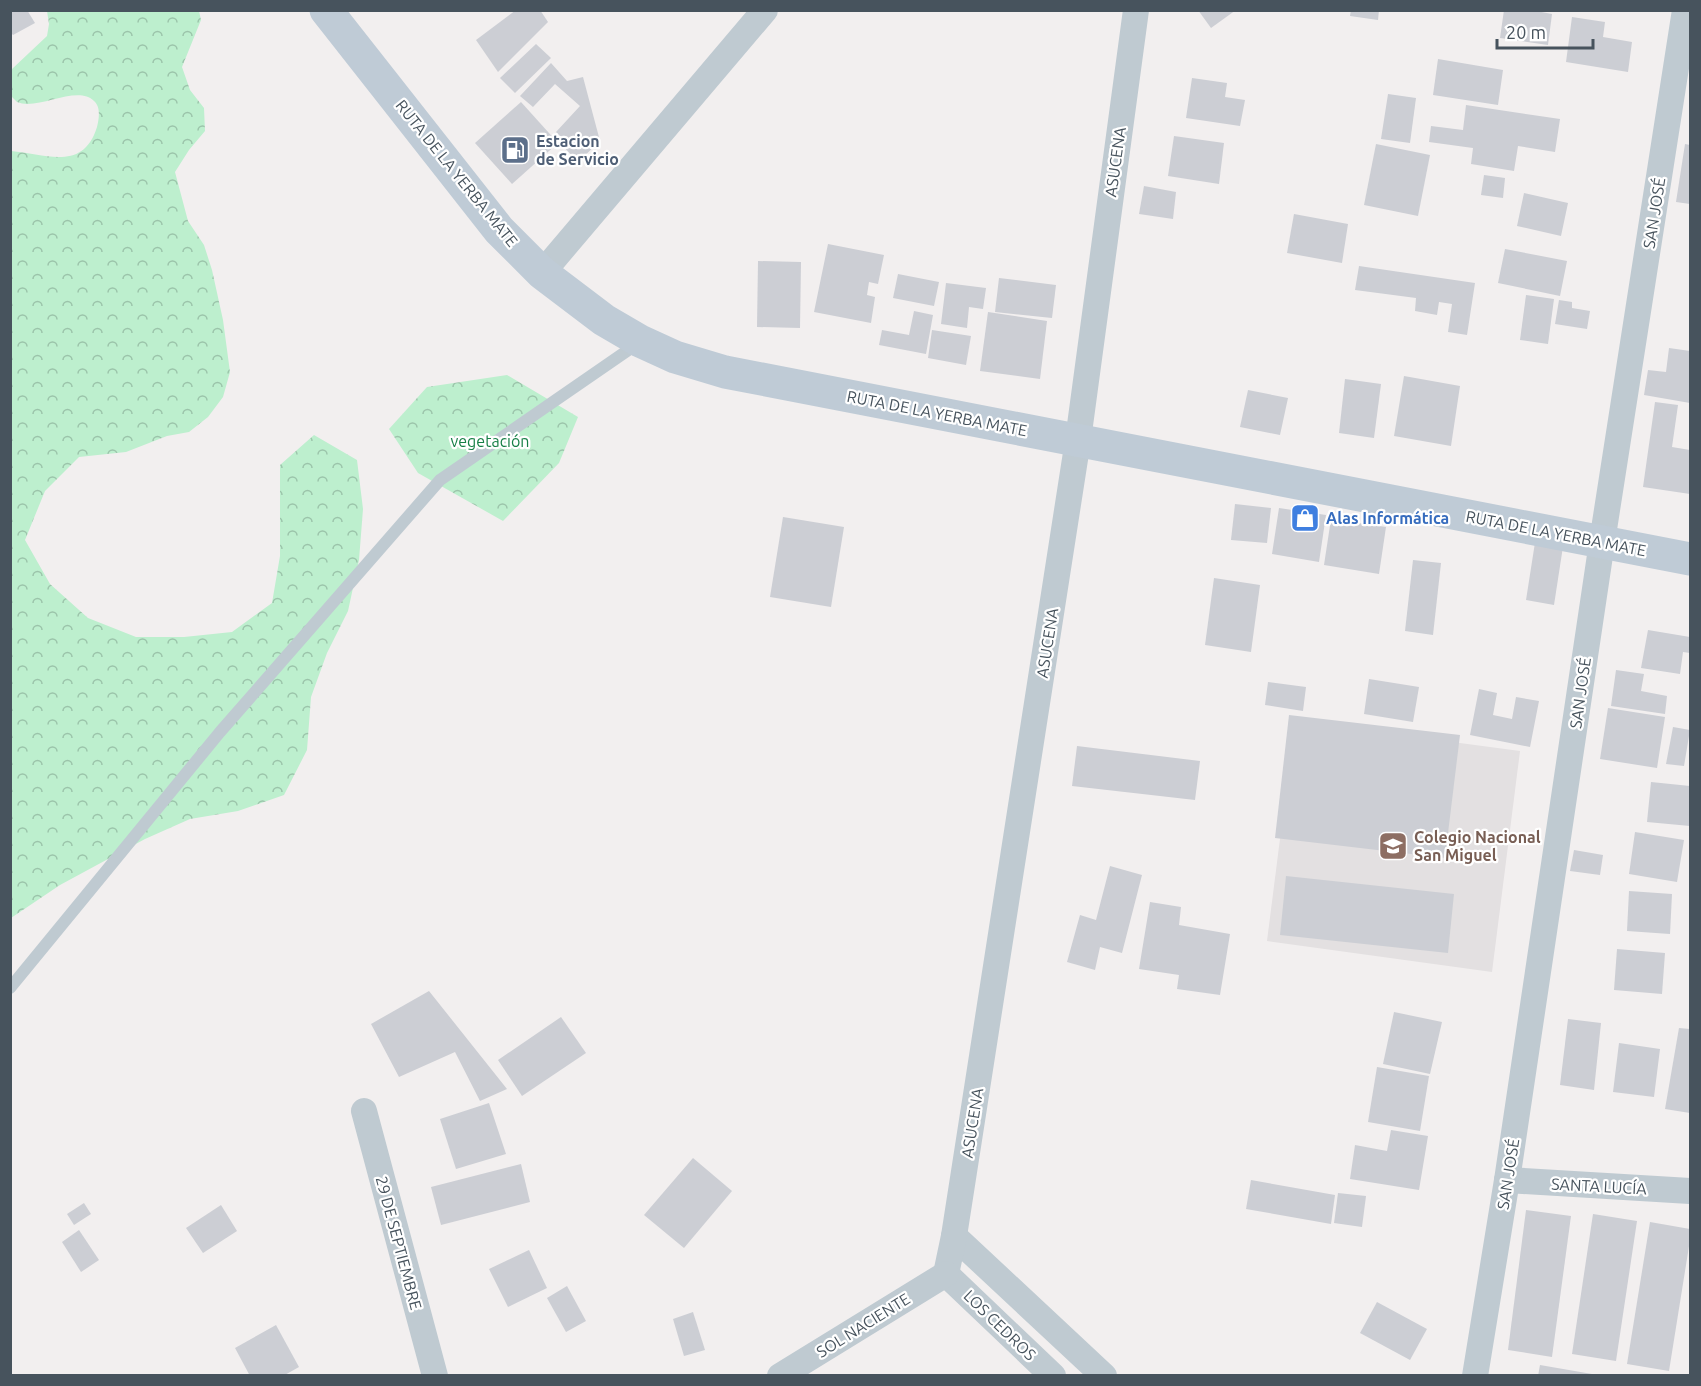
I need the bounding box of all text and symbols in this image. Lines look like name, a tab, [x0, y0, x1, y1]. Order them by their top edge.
scale bar	[1497, 12, 1593, 50]
text: 20 m	[1506, 22, 1546, 42]
street label: RUTA DE LA YERBA MATE	[392, 96, 522, 250]
street label: ASUCENA	[1101, 125, 1129, 198]
place label: Estacion de Servicio	[536, 132, 619, 168]
fuel station icon: Estacion de Servicio	[499, 134, 531, 166]
street label: SAN JOSÉ	[1638, 176, 1668, 250]
street label: RUTA DE LA YERBA MATE	[845, 387, 1029, 439]
park label: vegetación	[451, 432, 529, 450]
shop icon: Alas Informática	[1289, 502, 1321, 534]
street label: RUTA DE LA YERBA MATE	[1464, 507, 1648, 559]
place label: Alas Informática	[1326, 509, 1449, 527]
street label: ASUCENA	[1033, 606, 1062, 679]
street label: SAN JOSÉ	[1564, 656, 1594, 730]
place label: Colegio Nacional San Miguel	[1414, 828, 1541, 864]
school or university icon: Colegio Nacional San Miguel	[1377, 830, 1409, 862]
street label: ASUCENA	[958, 1086, 987, 1159]
street label: SAN JOSÉ	[1492, 1137, 1522, 1211]
street label: SANTA LUCÍA	[1551, 1173, 1648, 1198]
street label: 29 DE SEPTIEMBRE	[373, 1174, 426, 1312]
street label: LOS CEDROS	[960, 1286, 1040, 1364]
street label: SOL NACIENTE	[813, 1289, 913, 1361]

